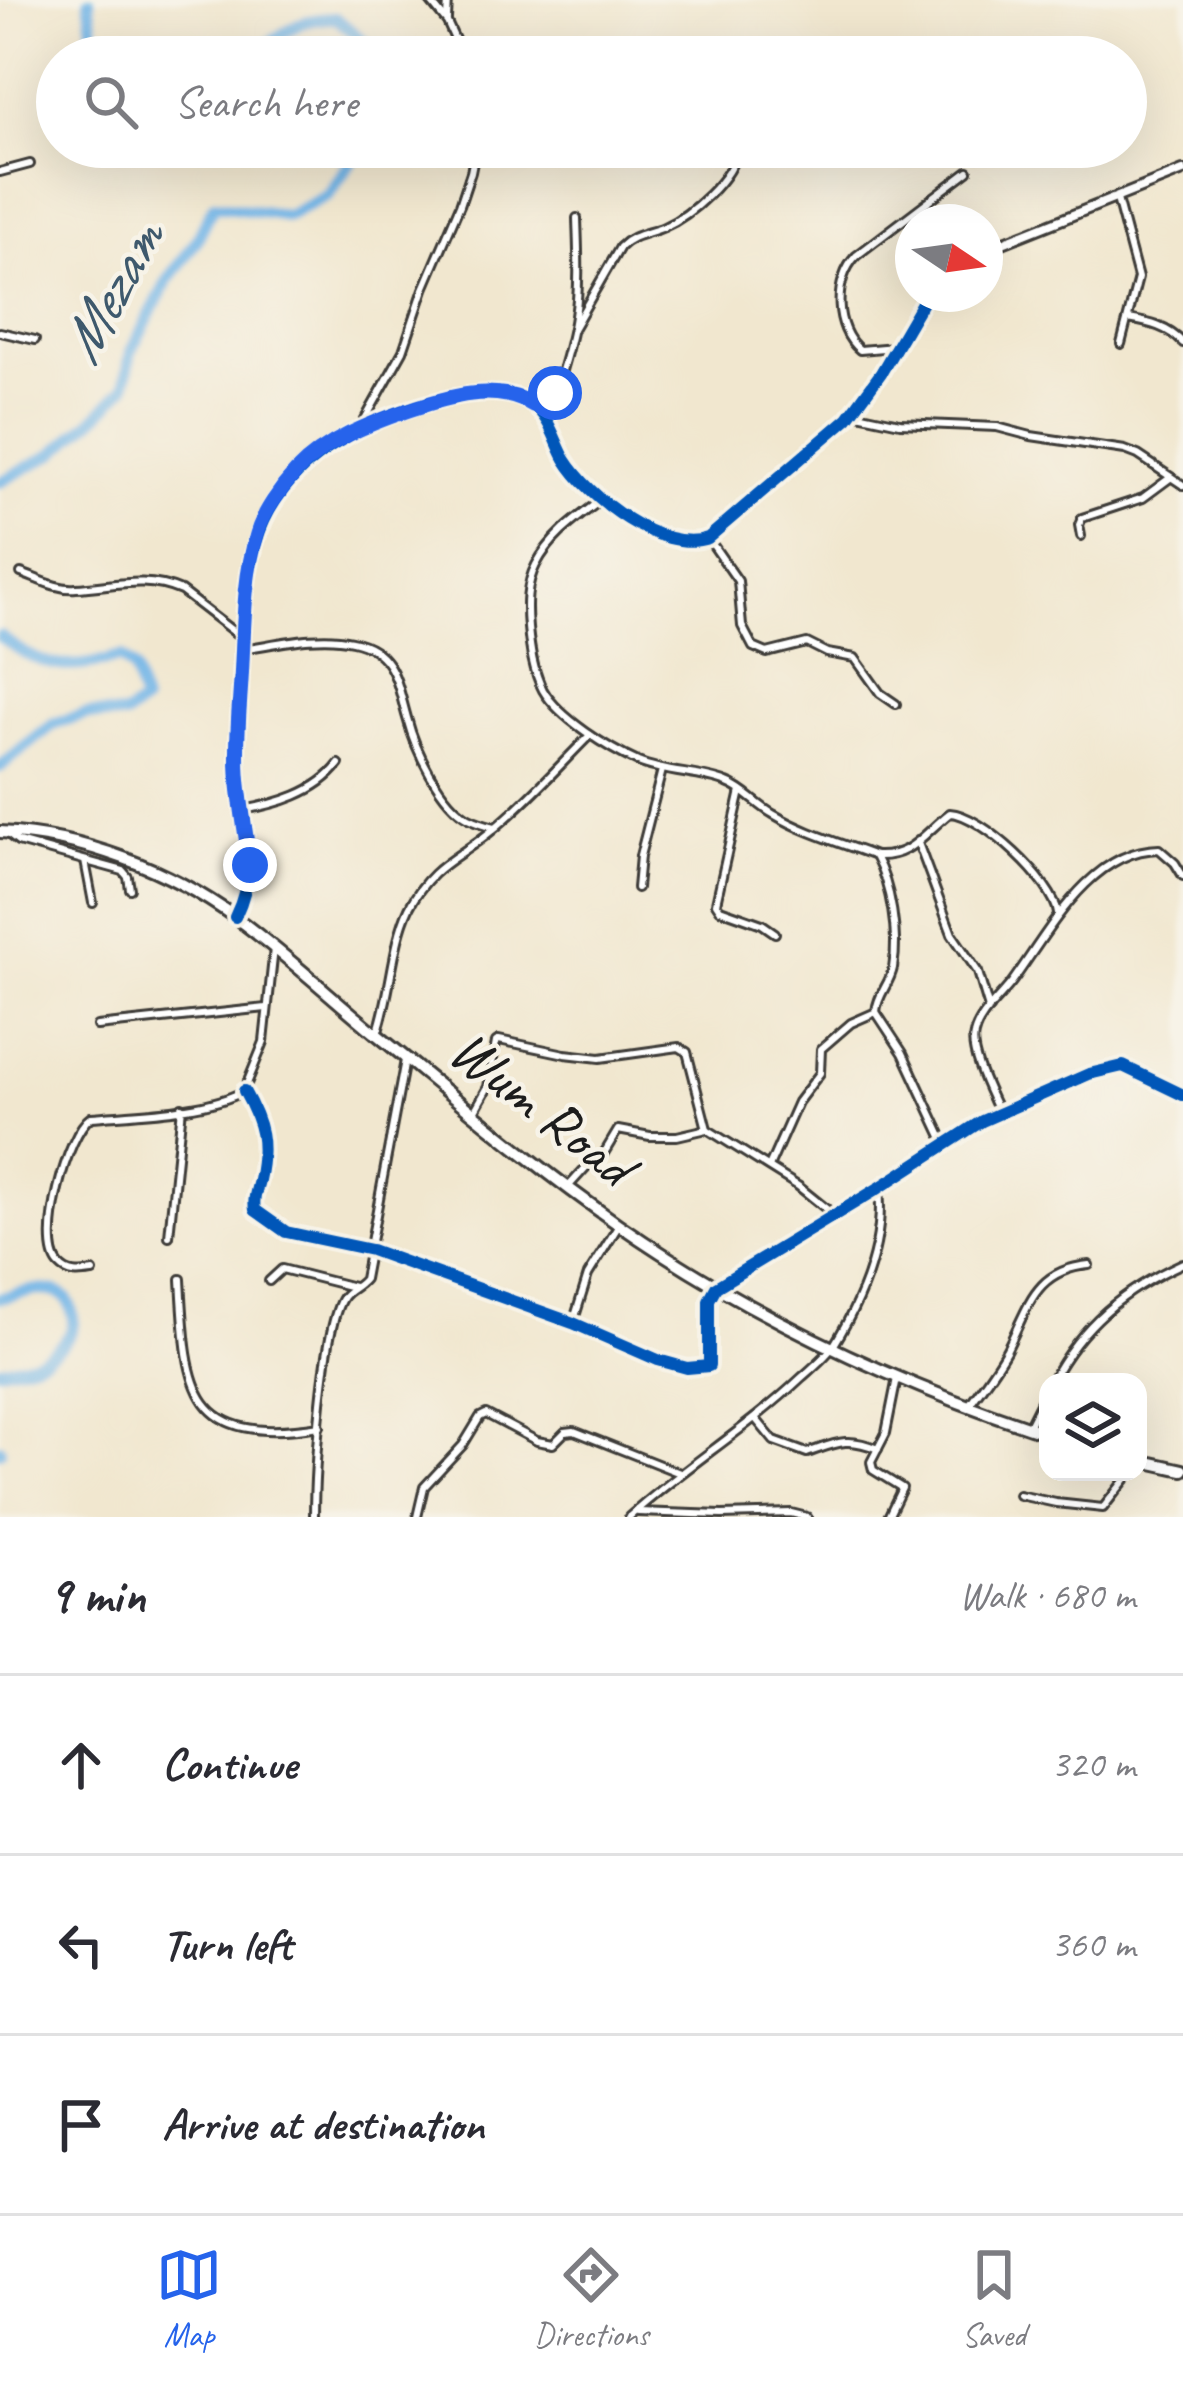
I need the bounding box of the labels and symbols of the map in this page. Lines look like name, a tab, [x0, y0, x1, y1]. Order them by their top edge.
water label: Mezam	[40, 202, 185, 377]
north arrow	[895, 204, 1003, 312]
route start	[528, 366, 582, 420]
route end	[223, 838, 277, 892]
street label: Wum Road	[435, 1012, 656, 1208]

